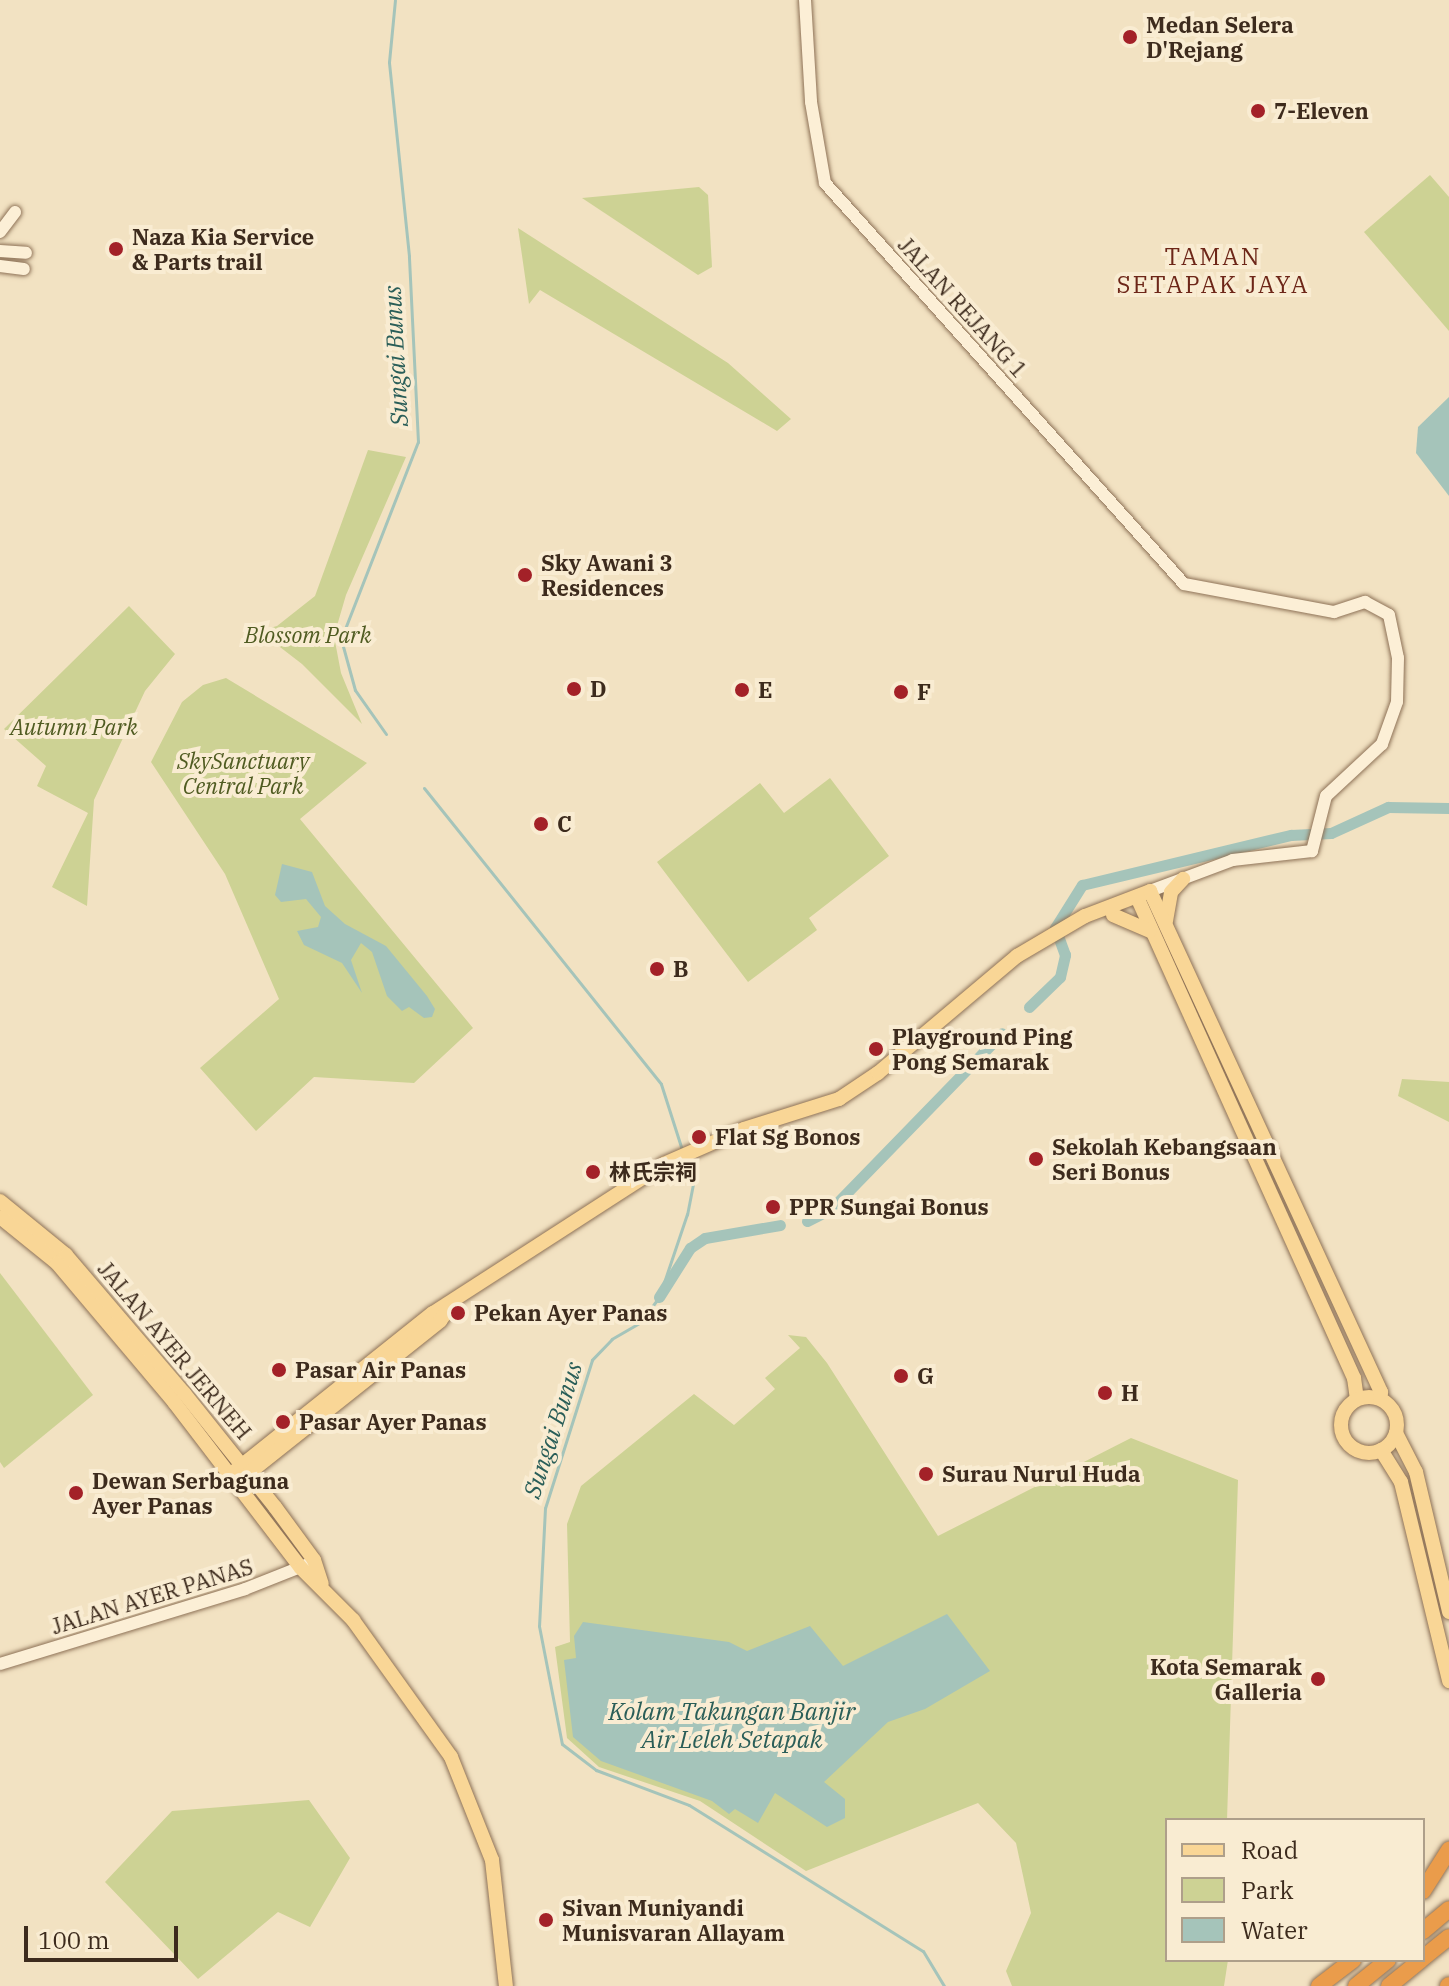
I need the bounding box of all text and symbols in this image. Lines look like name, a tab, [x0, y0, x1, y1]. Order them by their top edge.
place label: Medan Selera D'Rejang	[1146, 11, 1294, 62]
marker: Medan Selera D'Rejang	[1121, 28, 1139, 46]
place label: 7-Eleven	[1274, 98, 1369, 124]
marker: 7-Eleven	[1249, 102, 1267, 120]
place label: Naza Kia Service & Parts trail	[132, 223, 314, 274]
street label: JALAN REJANG 1	[893, 231, 1033, 383]
marker: Naza Kia Service & Parts trail	[107, 240, 125, 258]
district label: TAMAN SETAPAK JAYA	[1116, 243, 1310, 299]
water label: Sungai Bunus	[378, 285, 414, 427]
place label: Sky Awani 3 Residences	[541, 549, 673, 600]
marker: Sky Awani 3 Residences	[516, 566, 534, 584]
park label: Blossom Park	[245, 622, 371, 648]
place label: D	[590, 676, 607, 702]
place label: E	[758, 677, 772, 703]
place label: F	[917, 679, 931, 705]
marker: D	[565, 680, 583, 698]
marker: E	[733, 681, 751, 699]
marker: F	[892, 683, 910, 701]
park label: Autumn Park	[10, 714, 138, 740]
park label: SkySanctuary Central Park	[177, 747, 309, 798]
place label: C	[557, 811, 572, 837]
marker: C	[532, 815, 550, 833]
place label: B	[673, 956, 688, 982]
marker: B	[648, 960, 666, 978]
place label: Playground Ping Pong Semarak	[892, 1023, 1073, 1074]
marker: Playground Ping Pong Semarak	[867, 1040, 885, 1058]
place label: Flat Sg Bonos	[715, 1124, 861, 1150]
marker: Flat Sg Bonos	[690, 1128, 708, 1146]
place label: Sekolah Kebangsaan Seri Bonus	[1052, 1133, 1277, 1184]
marker: Sekolah Kebangsaan Seri Bonus	[1027, 1150, 1045, 1168]
place label: 林氏宗祠	[609, 1159, 697, 1185]
marker: 林氏宗祠	[584, 1163, 602, 1181]
place label: PPR Sungai Bonus	[789, 1194, 989, 1220]
marker: PPR Sungai Bonus	[764, 1198, 782, 1216]
street label: JALAN AYER JERNEH	[93, 1256, 257, 1444]
place label: Pekan Ayer Panas	[474, 1300, 667, 1326]
marker: Pekan Ayer Panas	[449, 1304, 467, 1322]
place label: Pasar Air Panas	[295, 1357, 466, 1383]
water label: Sungai Bunus	[517, 1358, 589, 1502]
marker: Pasar Air Panas	[270, 1361, 288, 1379]
place label: G	[917, 1363, 934, 1389]
marker: G	[892, 1367, 910, 1385]
place label: H	[1121, 1380, 1139, 1406]
marker: H	[1096, 1384, 1114, 1402]
place label: Pasar Ayer Panas	[299, 1409, 487, 1435]
marker: Pasar Ayer Panas	[274, 1413, 292, 1431]
place label: Surau Nurul Huda	[942, 1461, 1140, 1487]
marker: Surau Nurul Huda	[917, 1465, 935, 1483]
place label: Dewan Serbaguna Ayer Panas	[92, 1467, 289, 1518]
marker: Dewan Serbaguna Ayer Panas	[67, 1484, 85, 1502]
street label: JALAN AYER PANAS	[48, 1553, 256, 1639]
place label: Kota Semarak Galleria	[1150, 1653, 1302, 1704]
marker: Kota Semarak Galleria	[1309, 1670, 1327, 1688]
water label: Kolam Takungan Banjir Air Leleh Setapak	[608, 1698, 856, 1754]
legend	[1165, 1818, 1425, 1962]
text: Road	[1241, 1834, 1298, 1866]
text: Park	[1241, 1874, 1293, 1906]
place label: Sivan Muniyandi Munisvaran Allayam	[562, 1894, 785, 1946]
scale bar	[28, 1910, 182, 1960]
marker: Sivan Muniyandi Munisvaran Allayam	[537, 1911, 555, 1929]
text: Water	[1241, 1914, 1308, 1946]
text: 100 m	[38, 1924, 110, 1956]

